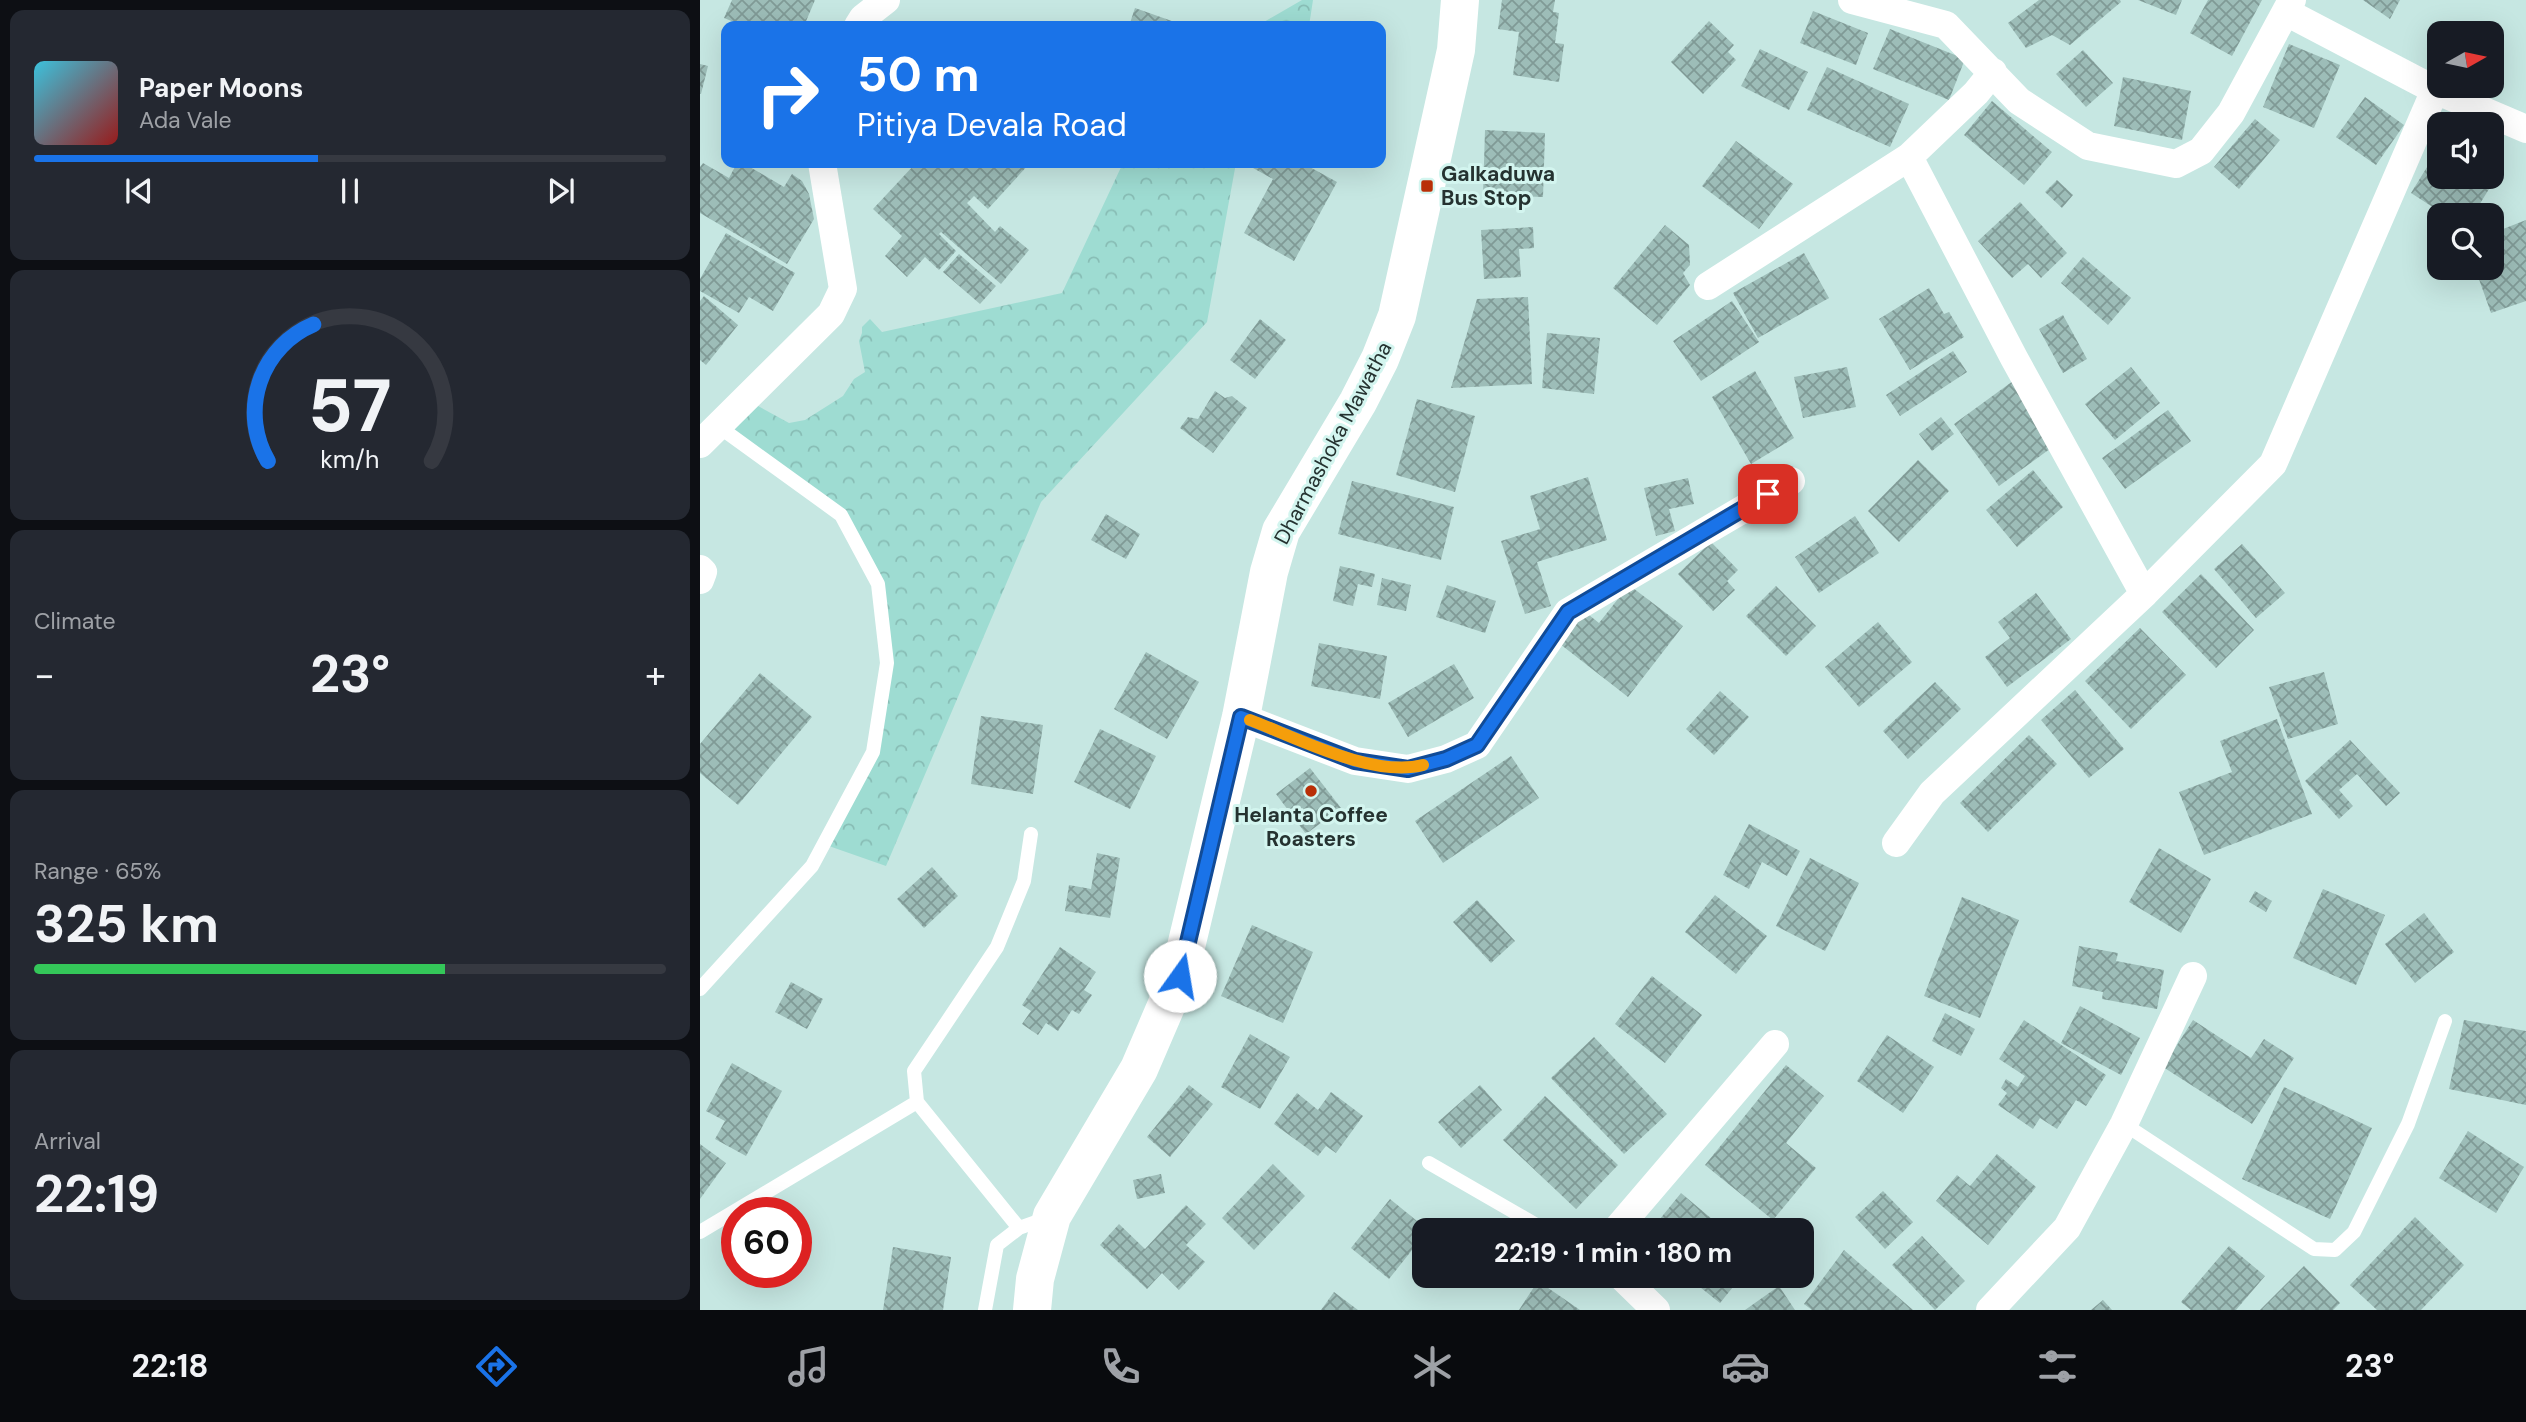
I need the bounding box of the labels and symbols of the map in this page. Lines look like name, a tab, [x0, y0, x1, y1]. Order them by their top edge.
north arrow	[2427, 21, 2504, 98]
place label: Galkaduwa Bus Stop	[1441, 160, 1555, 212]
marker: Galkaduwa Bus Stop	[1419, 178, 1435, 194]
street label: Dharmashoka Mawatha	[1268, 337, 1398, 549]
pin	[1738, 464, 1798, 524]
marker: Helanta Coffee Roasters	[1303, 783, 1319, 799]
place label: Helanta Coffee Roasters	[1234, 801, 1388, 853]
position arrow	[1143, 939, 1217, 1013]
speed limit sign: 60	[721, 1197, 812, 1288]

